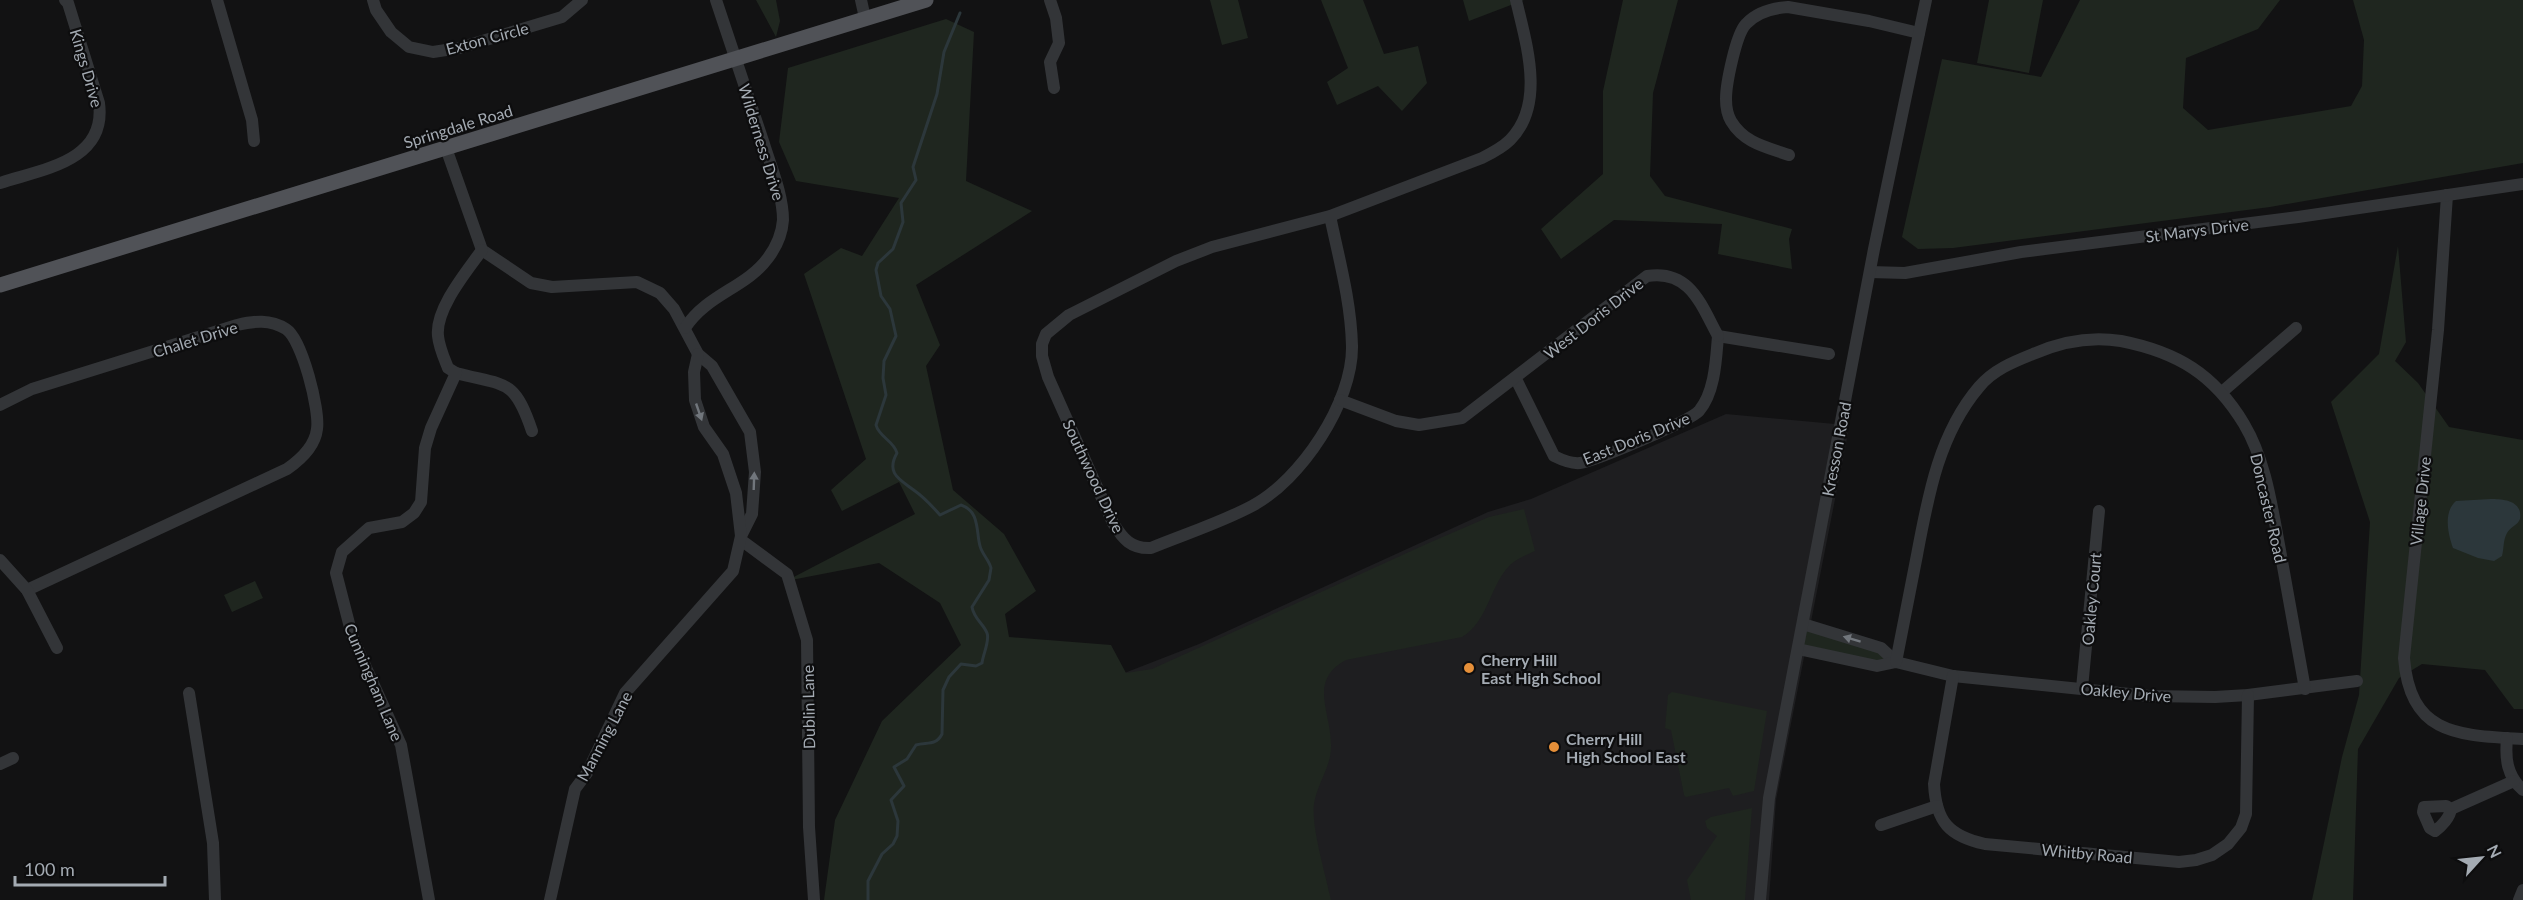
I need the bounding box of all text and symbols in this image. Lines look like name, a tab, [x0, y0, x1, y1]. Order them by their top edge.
street label: Exton Circle	[444, 18, 530, 58]
street label: Kings Drive	[67, 27, 107, 109]
street label: Wilderness Drive	[735, 81, 789, 203]
street label: Springdale Road	[401, 100, 515, 152]
street label: St Marys Drive	[2144, 214, 2250, 246]
street label: West Doris Drive	[1540, 273, 1646, 363]
street label: Chalet Drive	[150, 317, 240, 361]
street label: Kresson Road	[1818, 400, 1854, 498]
one-way arrow	[694, 403, 704, 421]
street label: East Doris Drive	[1580, 408, 1692, 468]
street label: Southwood Drive	[1059, 416, 1129, 536]
street label: Doncaster Road	[2247, 451, 2291, 565]
street label: Village Drive	[2406, 456, 2434, 546]
one-way arrow	[749, 471, 759, 490]
street label: Oakley Court	[2077, 552, 2105, 646]
street label: Cunningham Lane	[341, 620, 407, 744]
one-way arrow	[1843, 634, 1861, 643]
place label: Cherry Hill East High School	[1481, 650, 1601, 687]
marker: Cherry Hill East High School	[1462, 661, 1476, 675]
street label: Dublin Lane	[798, 665, 818, 749]
street label: Oakley Drive	[2080, 679, 2172, 705]
street label: Manning Lane	[572, 688, 636, 784]
place label: Cherry Hill High School East	[1566, 729, 1686, 766]
marker: Cherry Hill High School East	[1547, 740, 1561, 754]
north arrow	[2451, 828, 2511, 888]
street label: Whitby Road	[2041, 840, 2133, 866]
text: N	[2484, 841, 2506, 861]
scale bar	[15, 849, 165, 887]
text: 100 m	[24, 858, 75, 880]

